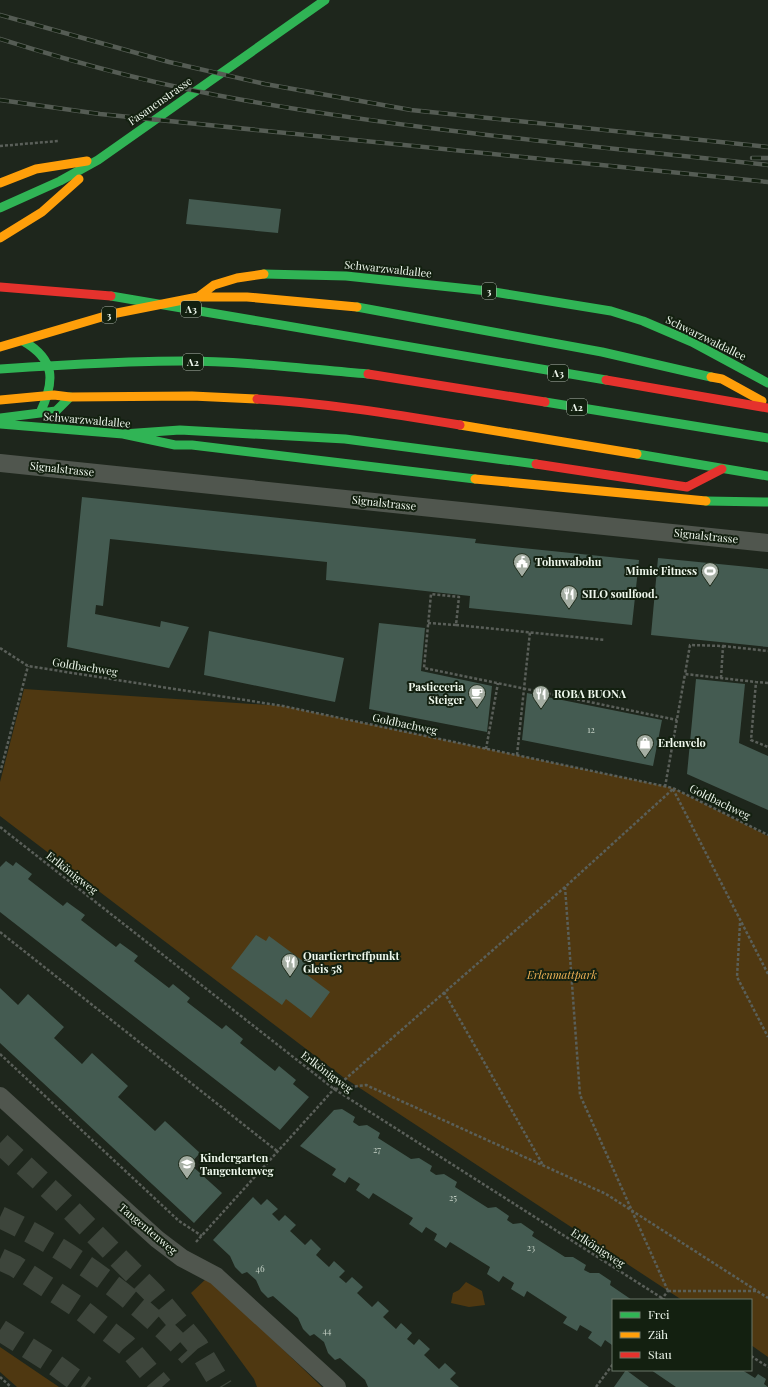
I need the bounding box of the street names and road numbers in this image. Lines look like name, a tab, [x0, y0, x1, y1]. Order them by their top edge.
street label: Fasanenstrasse	[125, 73, 195, 128]
street label: Schwarzwaldallee	[344, 256, 433, 281]
road number: 3	[482, 283, 496, 299]
road number: A3	[181, 301, 201, 317]
road number: 3	[102, 307, 116, 323]
street label: Schwarzwaldallee	[663, 312, 749, 364]
road number: A2	[183, 354, 203, 370]
road number: A3	[548, 365, 568, 381]
road number: A2	[567, 399, 587, 415]
street label: Schwarzwaldallee	[43, 408, 132, 431]
street label: Signalstrasse	[29, 458, 95, 479]
street label: Signalstrasse	[351, 492, 417, 513]
street label: Signalstrasse	[673, 525, 739, 546]
street label: Goldbachweg	[51, 654, 119, 679]
street label: Goldbachweg	[371, 709, 439, 738]
street label: Goldbachweg	[687, 780, 753, 823]
street label: Erlkönigweg	[43, 848, 101, 898]
street label: Erlkönigweg	[298, 1047, 357, 1096]
street label: Tangentenweg	[116, 1200, 181, 1258]
street label: Erlkönigweg	[568, 1225, 628, 1271]

